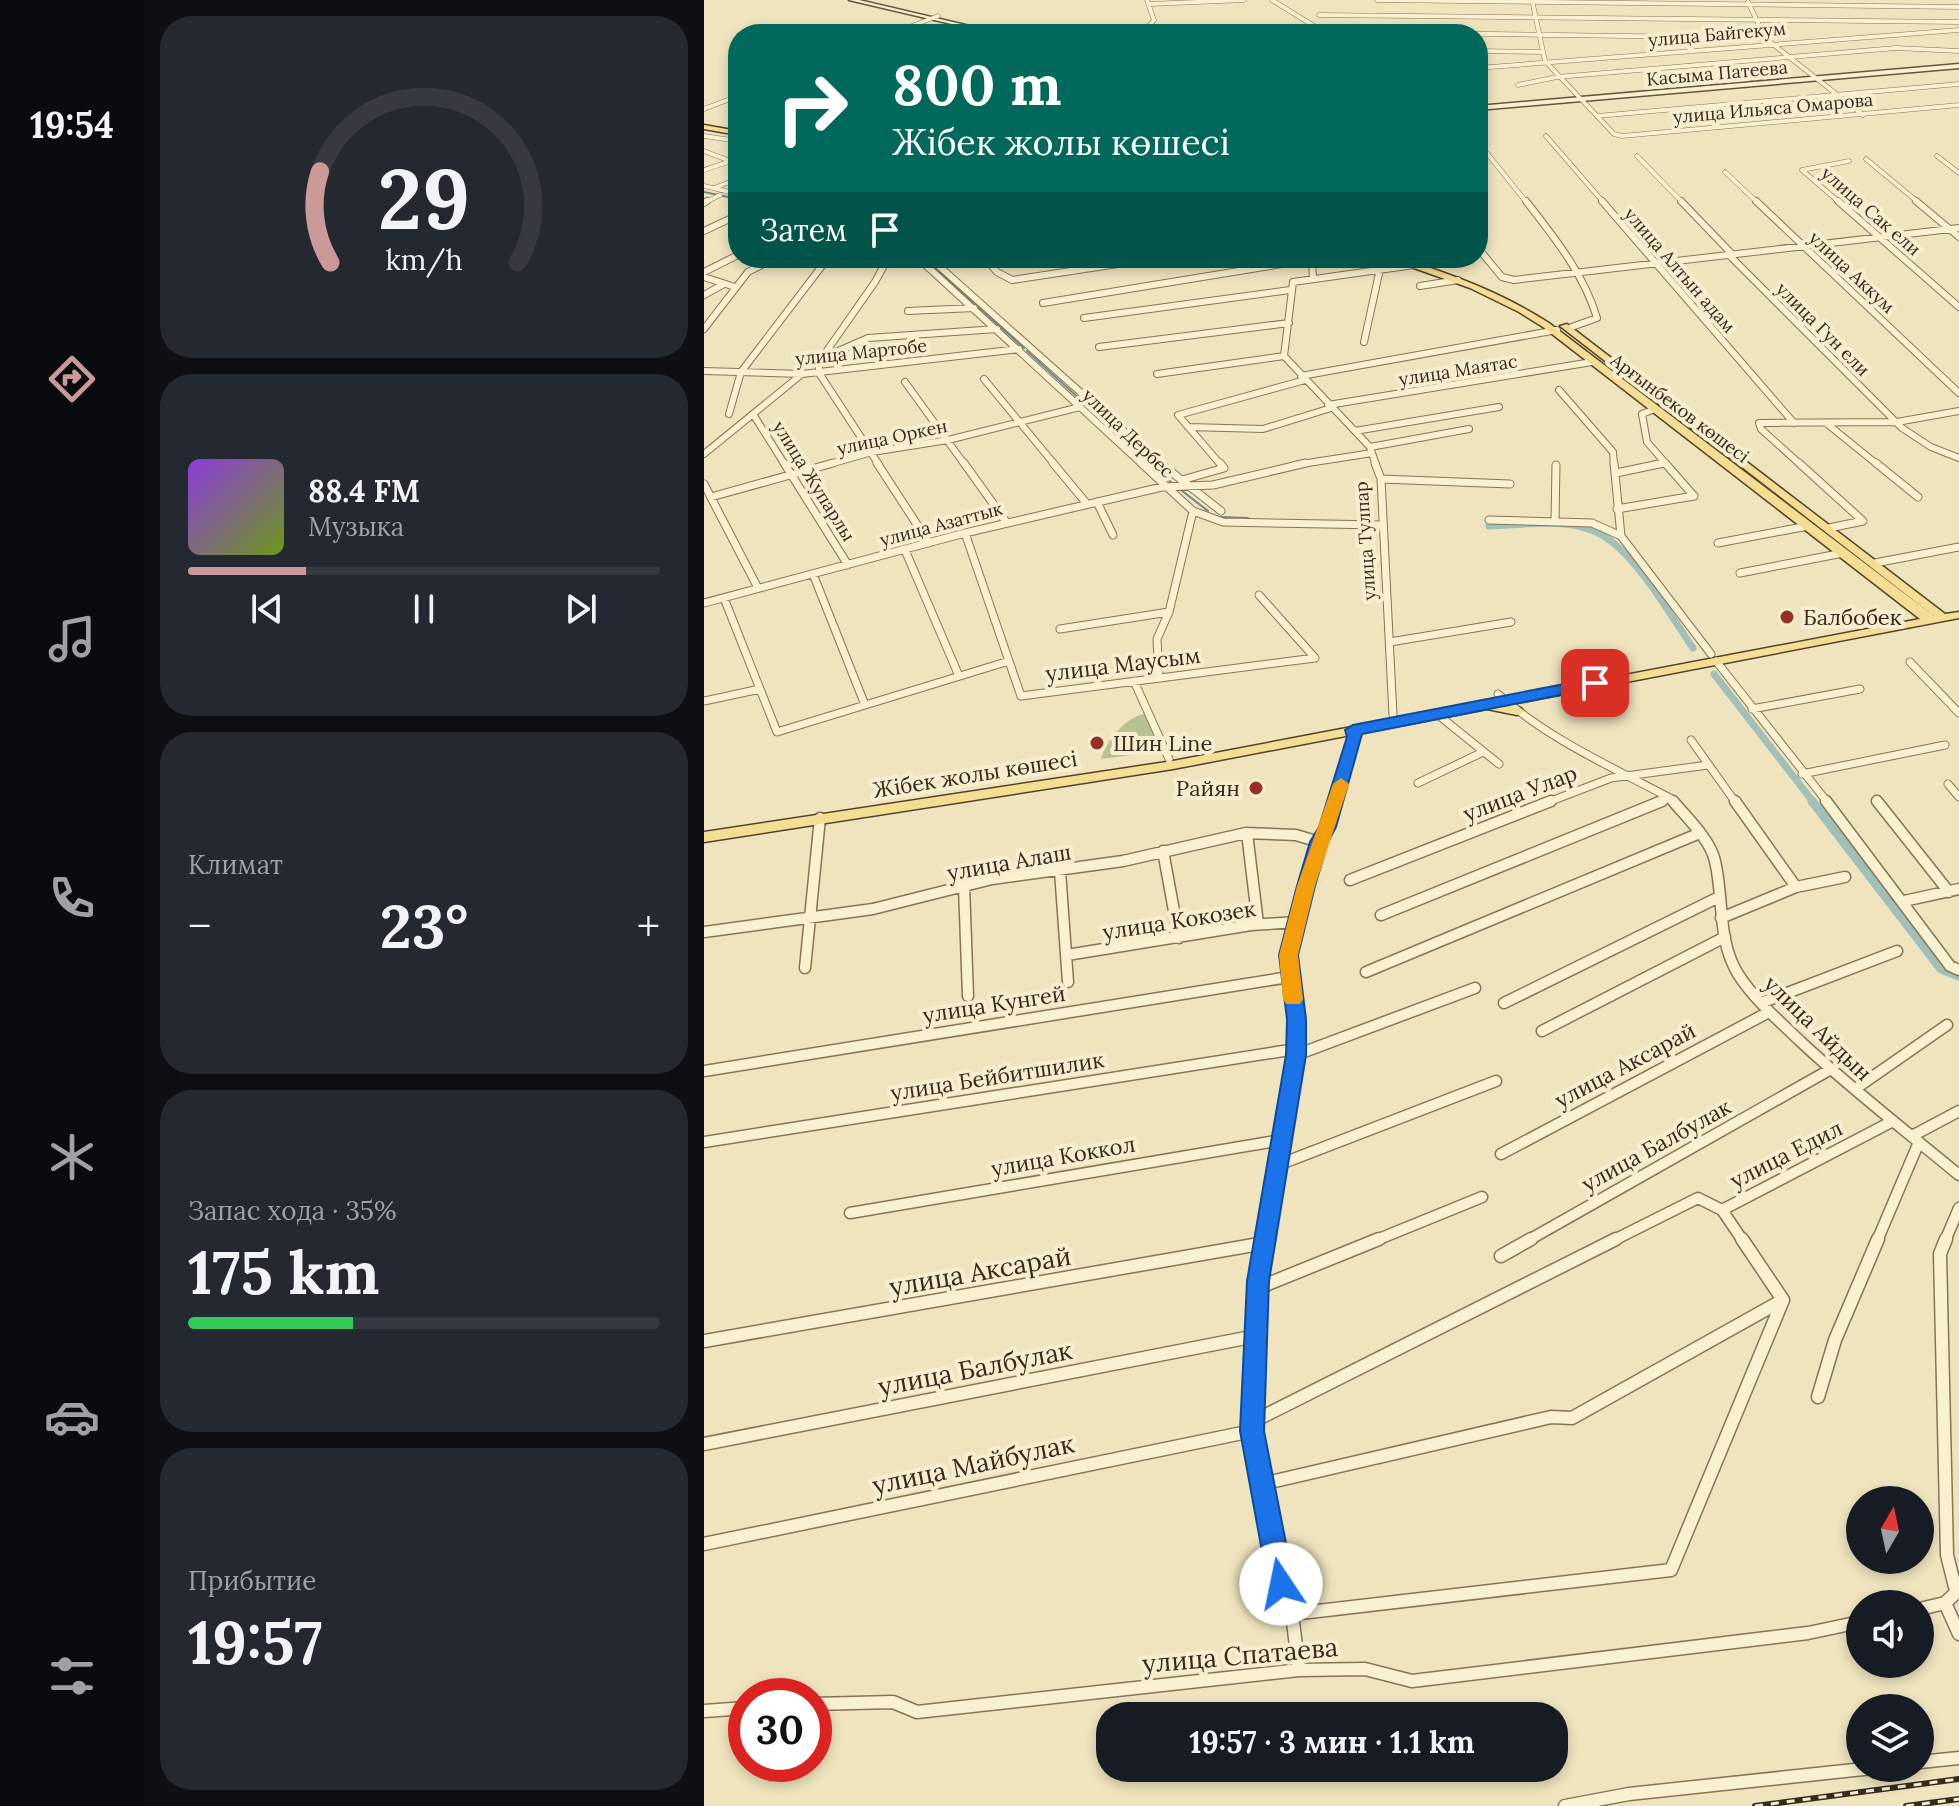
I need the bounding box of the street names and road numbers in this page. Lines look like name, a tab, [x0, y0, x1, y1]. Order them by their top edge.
street label: улица Байгекум	[1647, 17, 1787, 51]
street label: Касыма Патеева	[1645, 55, 1789, 91]
street label: улица Ильяса Омарова	[1672, 88, 1874, 128]
street label: улица Сак ели	[1816, 161, 1926, 261]
street label: улица Алтын адам	[1619, 202, 1741, 338]
street label: улица Аккум	[1804, 226, 1900, 318]
street label: улица Гун ели	[1771, 277, 1875, 381]
street label: улица Мартобе	[794, 334, 928, 370]
street label: Арғынбеков көшесі	[1605, 348, 1754, 468]
street label: улица Маятас	[1397, 349, 1519, 391]
street label: улица Дербес	[1077, 384, 1179, 482]
street label: улица Оркен	[835, 414, 949, 460]
street label: улица Жупарлы	[768, 416, 860, 546]
street label: улица Тулпар	[1349, 481, 1381, 601]
street label: улица Азаттык	[877, 496, 1005, 551]
street label: улица Маусым	[1044, 641, 1202, 687]
street label: Жібек жолы көшесі	[871, 744, 1079, 804]
street label: улица Улар	[1459, 758, 1581, 828]
street label: улица Алаш	[945, 837, 1073, 887]
street label: улица Кокозек	[1100, 894, 1258, 946]
street label: улица Айдын	[1758, 969, 1878, 1087]
street label: улица Кунгей	[921, 979, 1067, 1029]
street label: улица Аксарай	[1550, 1016, 1700, 1114]
street label: улица Бейбитшилик	[888, 1045, 1106, 1107]
street label: улица Балбулак	[1576, 1092, 1736, 1198]
street label: улица Едил	[1725, 1114, 1847, 1194]
street label: улица Коккол	[989, 1130, 1137, 1182]
street label: улица Аксарай	[886, 1239, 1074, 1303]
street label: улица Балбулак	[875, 1333, 1075, 1403]
street label: улица Майбулак	[869, 1426, 1077, 1502]
street label: улица Спатаева	[1141, 1630, 1339, 1680]

